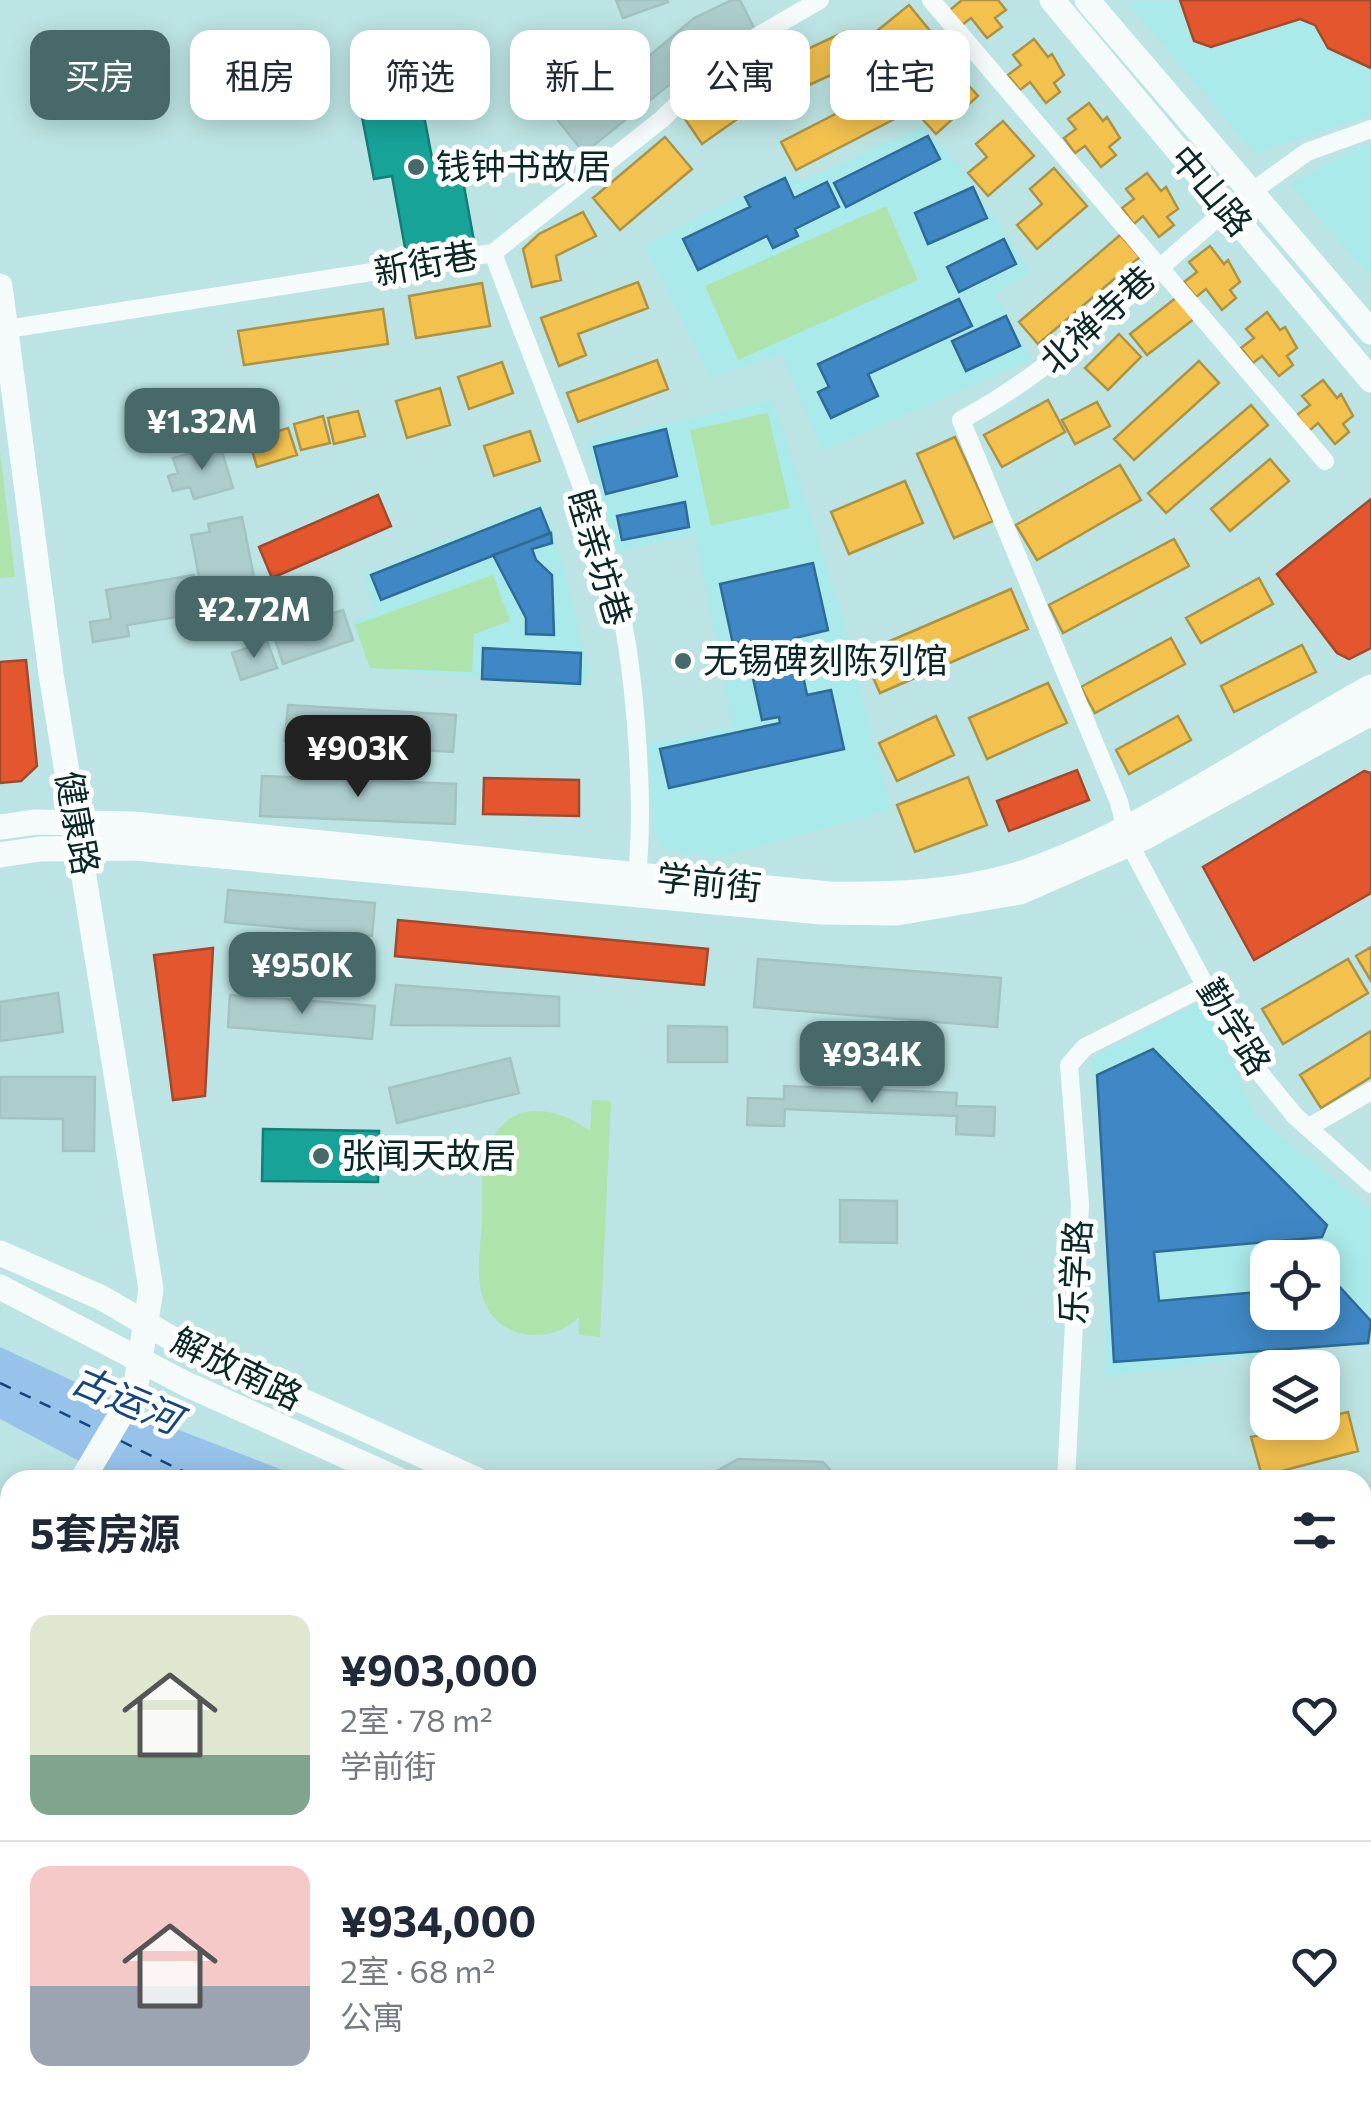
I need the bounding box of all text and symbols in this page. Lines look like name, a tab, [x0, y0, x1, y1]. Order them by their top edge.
chip: 买房	[30, 30, 170, 120]
chip: 租房	[190, 30, 330, 120]
chip: 筛选	[350, 30, 490, 120]
chip: 新上	[510, 30, 650, 120]
chip: 公寓	[670, 30, 810, 120]
chip: 住宅	[830, 30, 970, 120]
street label: 中山路	[1163, 135, 1263, 243]
place label: 钱钟书故居	[436, 143, 611, 186]
marker: 钱钟书故居	[405, 156, 427, 178]
street label: 新街巷	[370, 231, 481, 292]
street label: 北禅寺巷	[1030, 255, 1163, 381]
pin: ¥1.32M	[121, 388, 283, 473]
text: ¥1.32M	[147, 400, 257, 440]
street label: 睦亲坊巷	[560, 484, 642, 631]
pin: ¥2.72M	[173, 576, 335, 661]
text: ¥2.72M	[197, 588, 311, 628]
place label: 无锡碑刻陈列馆	[703, 637, 948, 680]
marker: 无锡碑刻陈列馆	[672, 650, 694, 672]
pin: ¥903K	[288, 715, 428, 800]
text: ¥903K	[307, 727, 409, 767]
street label: 健康路	[49, 767, 110, 878]
street label: 学前街	[655, 854, 764, 907]
pin: ¥950K	[232, 932, 372, 1017]
text: ¥950K	[251, 944, 353, 984]
street label: 勤学路	[1190, 970, 1282, 1082]
pin: ¥934K	[802, 1021, 942, 1106]
text: ¥934K	[822, 1033, 922, 1073]
place label: 张闻天故居	[341, 1132, 516, 1175]
marker: 张闻天故居	[310, 1145, 332, 1167]
street label: 乐学路	[1049, 1218, 1098, 1325]
map controls	[1250, 1240, 1340, 1440]
button: locate	[1250, 1240, 1340, 1330]
street label: 解放南路	[166, 1317, 310, 1417]
button: layers	[1250, 1350, 1340, 1440]
water label: 古运河	[65, 1354, 195, 1444]
icon: filters	[1287, 1503, 1342, 1558]
text: 5套房源	[30, 1506, 181, 1558]
text: ¥903,000	[340, 1643, 538, 1695]
icon: home	[110, 1655, 230, 1775]
icon: heart	[1287, 1688, 1342, 1743]
text: 2室 · 78 m²	[340, 1699, 493, 1739]
text: 学前街	[340, 1745, 436, 1785]
text: ¥934,000	[340, 1894, 536, 1946]
icon: home	[110, 1906, 230, 2026]
icon: heart	[1287, 1939, 1342, 1994]
text: 2室 · 68 m²	[340, 1950, 495, 1990]
text: 公寓	[340, 1996, 404, 2036]

